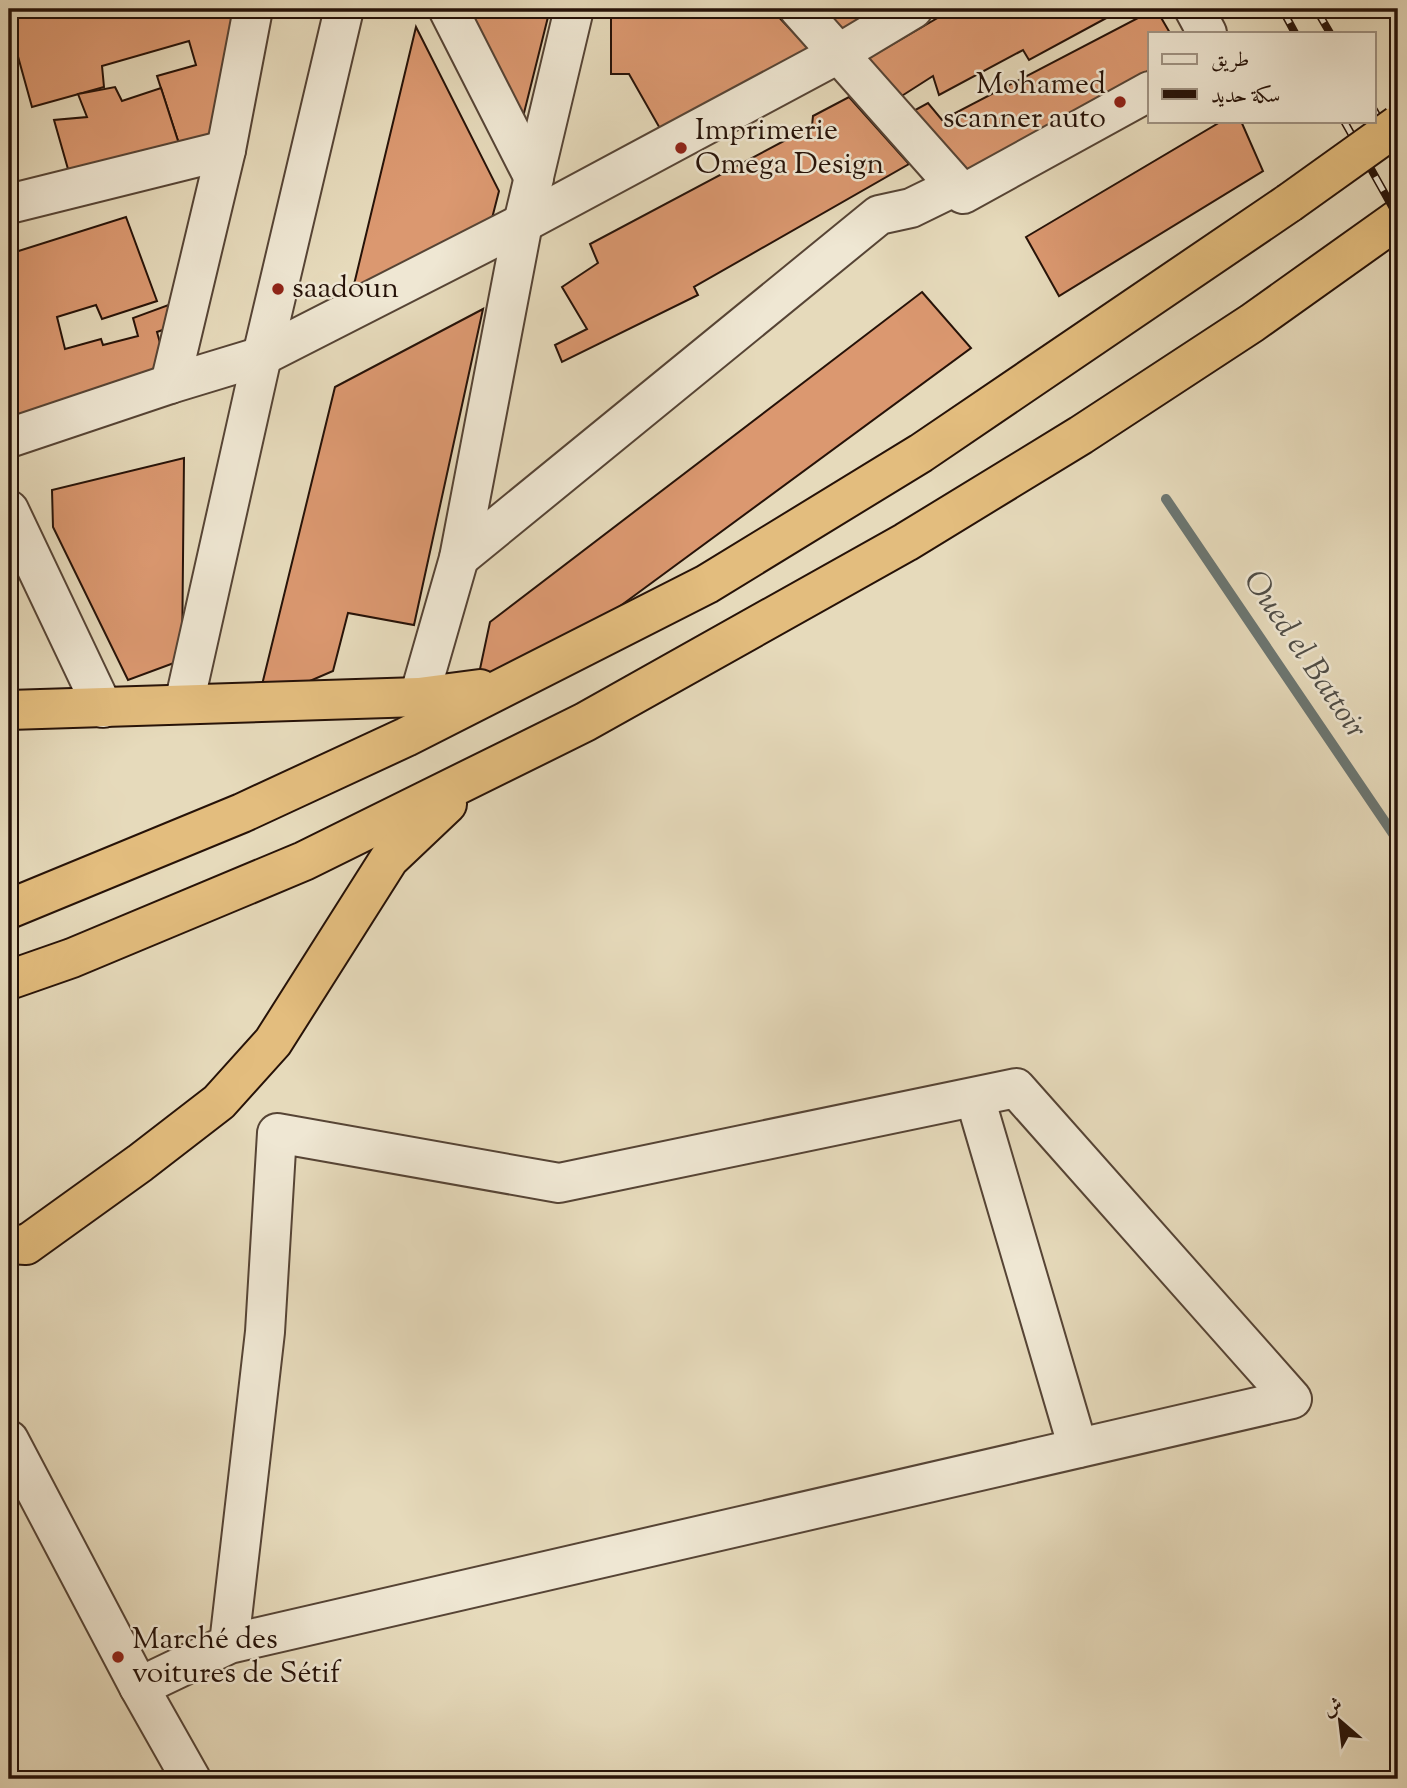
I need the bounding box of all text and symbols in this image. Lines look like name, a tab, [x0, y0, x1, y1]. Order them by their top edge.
legend	[1148, 32, 1376, 122]
text: طريق	[1211, 46, 1249, 76]
place label: Mohamed scanner auto	[943, 64, 1106, 141]
text: سكة حديد	[1211, 82, 1280, 112]
marker: Mohamed scanner auto	[1112, 94, 1128, 110]
place label: Imprimerie Omega Design	[695, 110, 884, 187]
marker: Imprimerie Omega Design	[673, 140, 689, 156]
place label: saadoun	[292, 268, 399, 311]
marker: saadoun	[270, 281, 286, 297]
water label: Oued el Battoir	[1231, 562, 1377, 748]
place label: Marché des voitures de Sétif	[132, 1619, 342, 1696]
marker: Marché des voitures de Sétif	[110, 1649, 126, 1665]
north arrow	[1306, 1686, 1376, 1756]
text: ش	[1319, 1692, 1348, 1725]

